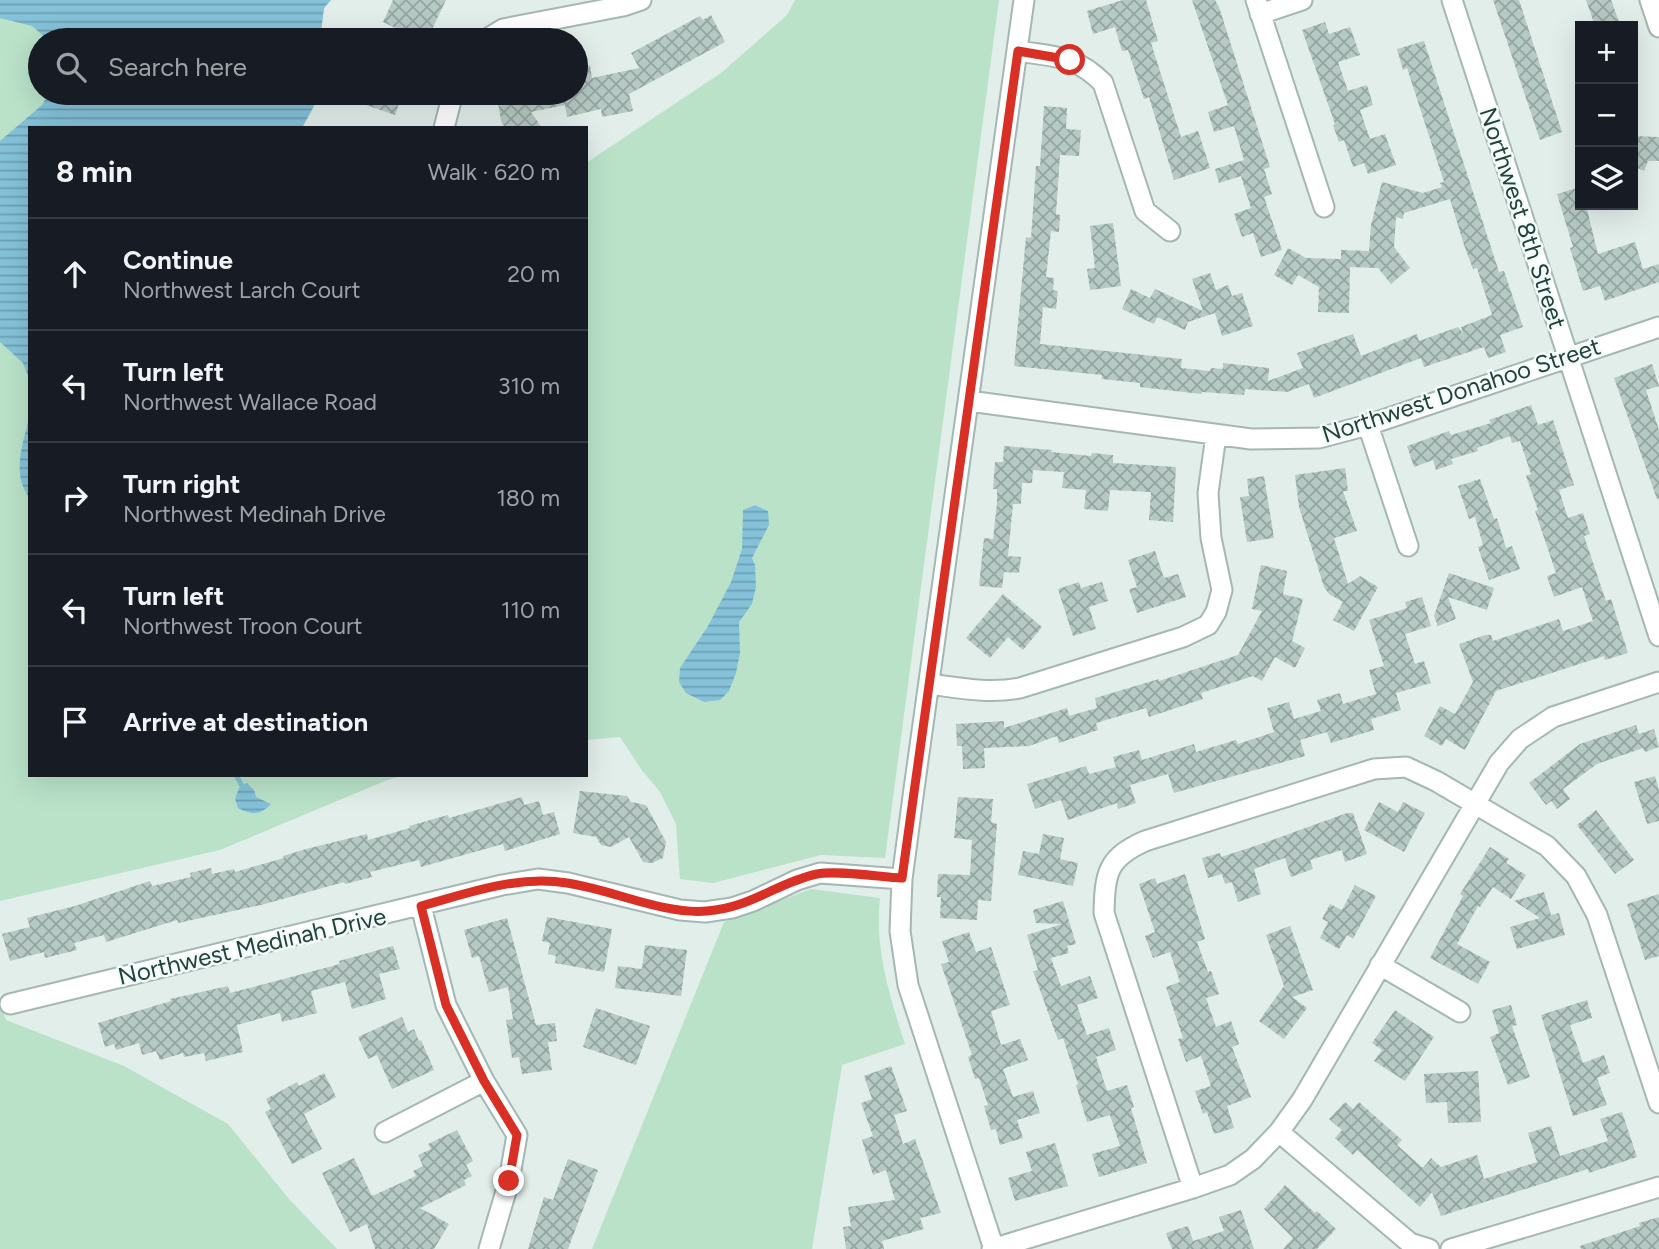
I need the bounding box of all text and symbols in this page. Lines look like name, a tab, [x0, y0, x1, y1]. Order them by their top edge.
map controls	[1575, 21, 1638, 210]
button: +	[1575, 21, 1638, 84]
search box	[28, 28, 588, 105]
route start	[1054, 44, 1085, 75]
icon: search	[52, 48, 90, 86]
text: Search here	[108, 51, 247, 83]
button: −	[1575, 84, 1638, 147]
street label: Northwest 8th Street	[1474, 104, 1572, 332]
button: layers	[1575, 147, 1638, 210]
text: 8 min	[56, 153, 133, 190]
text: Walk · 620 m	[428, 158, 560, 186]
text: Continue	[123, 244, 233, 276]
icon: ahead	[56, 255, 94, 293]
text: 20 m	[507, 260, 560, 288]
text: Northwest Larch Court	[123, 276, 360, 304]
street label: Northwest Donahoo Street	[1318, 331, 1604, 449]
text: Turn left	[123, 356, 224, 388]
icon: left	[56, 367, 94, 405]
text: 310 m	[498, 372, 560, 400]
text: Northwest Wallace Road	[123, 388, 377, 416]
text: Turn right	[123, 468, 240, 500]
icon: right	[56, 479, 94, 517]
text: 180 m	[496, 484, 560, 512]
text: Northwest Medinah Drive	[123, 500, 386, 528]
text: Turn left	[123, 580, 224, 612]
icon: left	[56, 591, 94, 629]
text: 110 m	[501, 596, 560, 624]
text: Northwest Troon Court	[123, 612, 363, 640]
icon: arrive	[56, 703, 94, 741]
text: Arrive at destination	[123, 706, 368, 738]
street label: Northwest Medinah Drive	[115, 901, 389, 991]
route end	[493, 1165, 524, 1196]

